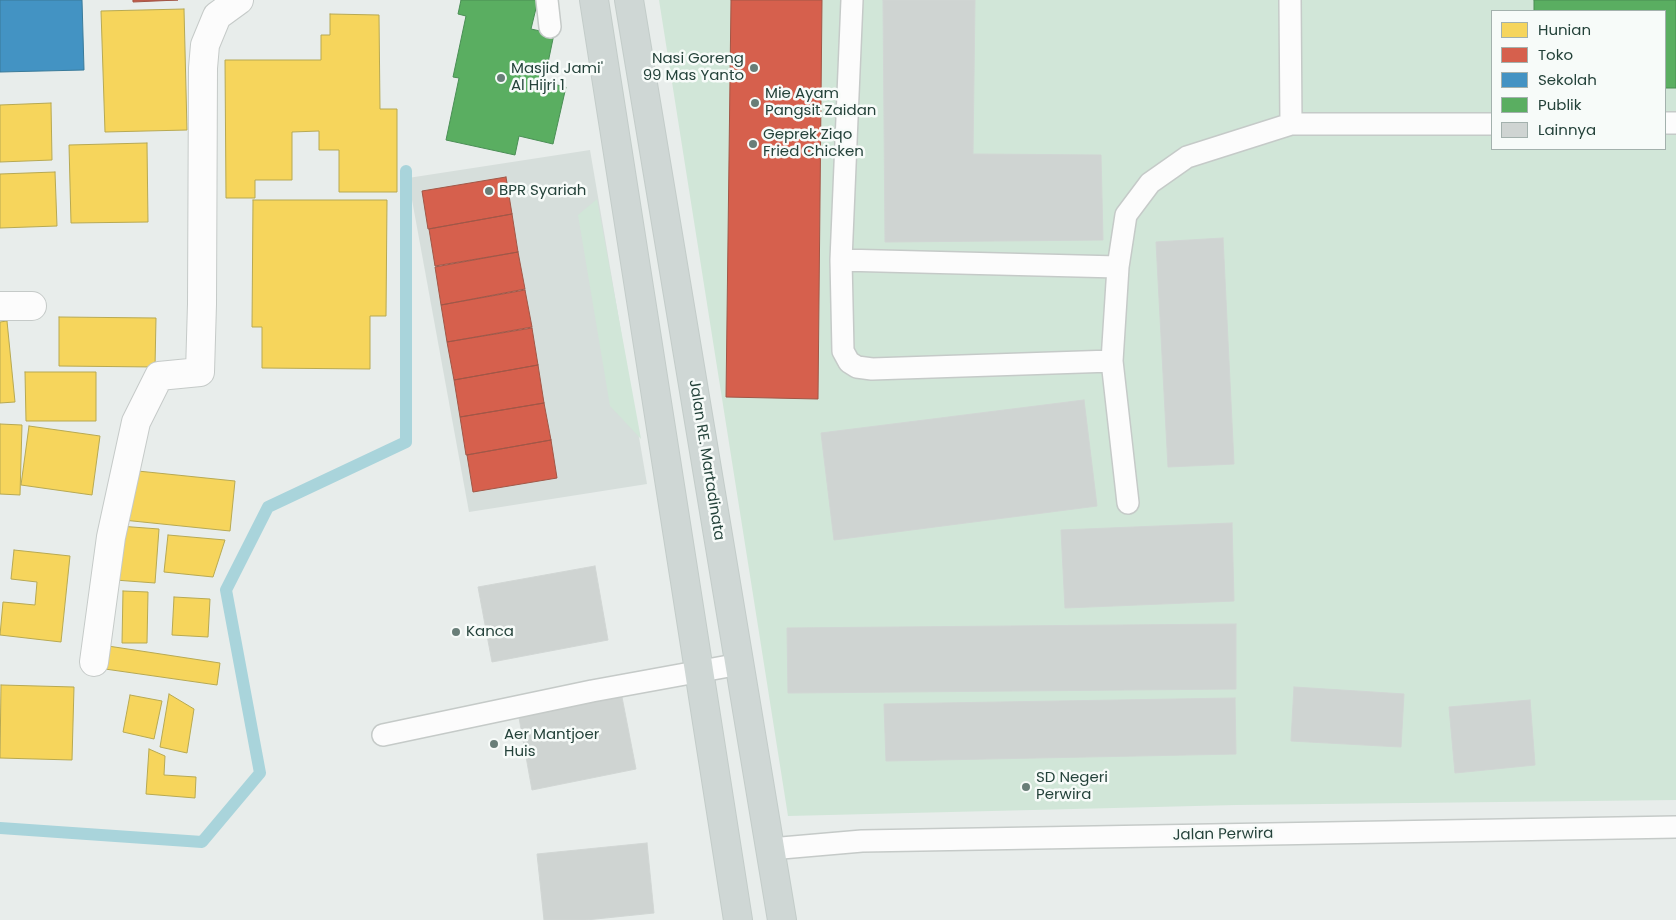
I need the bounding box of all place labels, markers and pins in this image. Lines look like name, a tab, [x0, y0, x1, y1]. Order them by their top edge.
place label: Nasi Goreng 99 Mas Yanto	[643, 50, 744, 85]
place label: Masjid Jami' Al Hijri 1	[511, 60, 603, 95]
marker: Nasi Goreng 99 Mas Yanto	[748, 62, 760, 74]
marker: Masjid Jami' Al Hijri 1	[495, 72, 507, 84]
place label: Mie Ayam Pangsit Zaidan	[765, 85, 876, 120]
marker: Mie Ayam Pangsit Zaidan	[749, 97, 761, 109]
place label: Geprek Ziqo Fried Chicken	[763, 126, 864, 161]
marker: Geprek Ziqo Fried Chicken	[747, 138, 759, 150]
place label: BPR Syariah	[499, 182, 586, 200]
marker: BPR Syariah	[483, 185, 495, 197]
place label: Kanca	[466, 623, 514, 641]
marker: Kanca	[450, 626, 462, 638]
place label: Aer Mantjoer Huis	[504, 726, 599, 761]
marker: Aer Mantjoer Huis	[488, 738, 500, 750]
place label: SD Negeri Perwira	[1036, 769, 1108, 804]
marker: SD Negeri Perwira	[1020, 781, 1032, 793]

